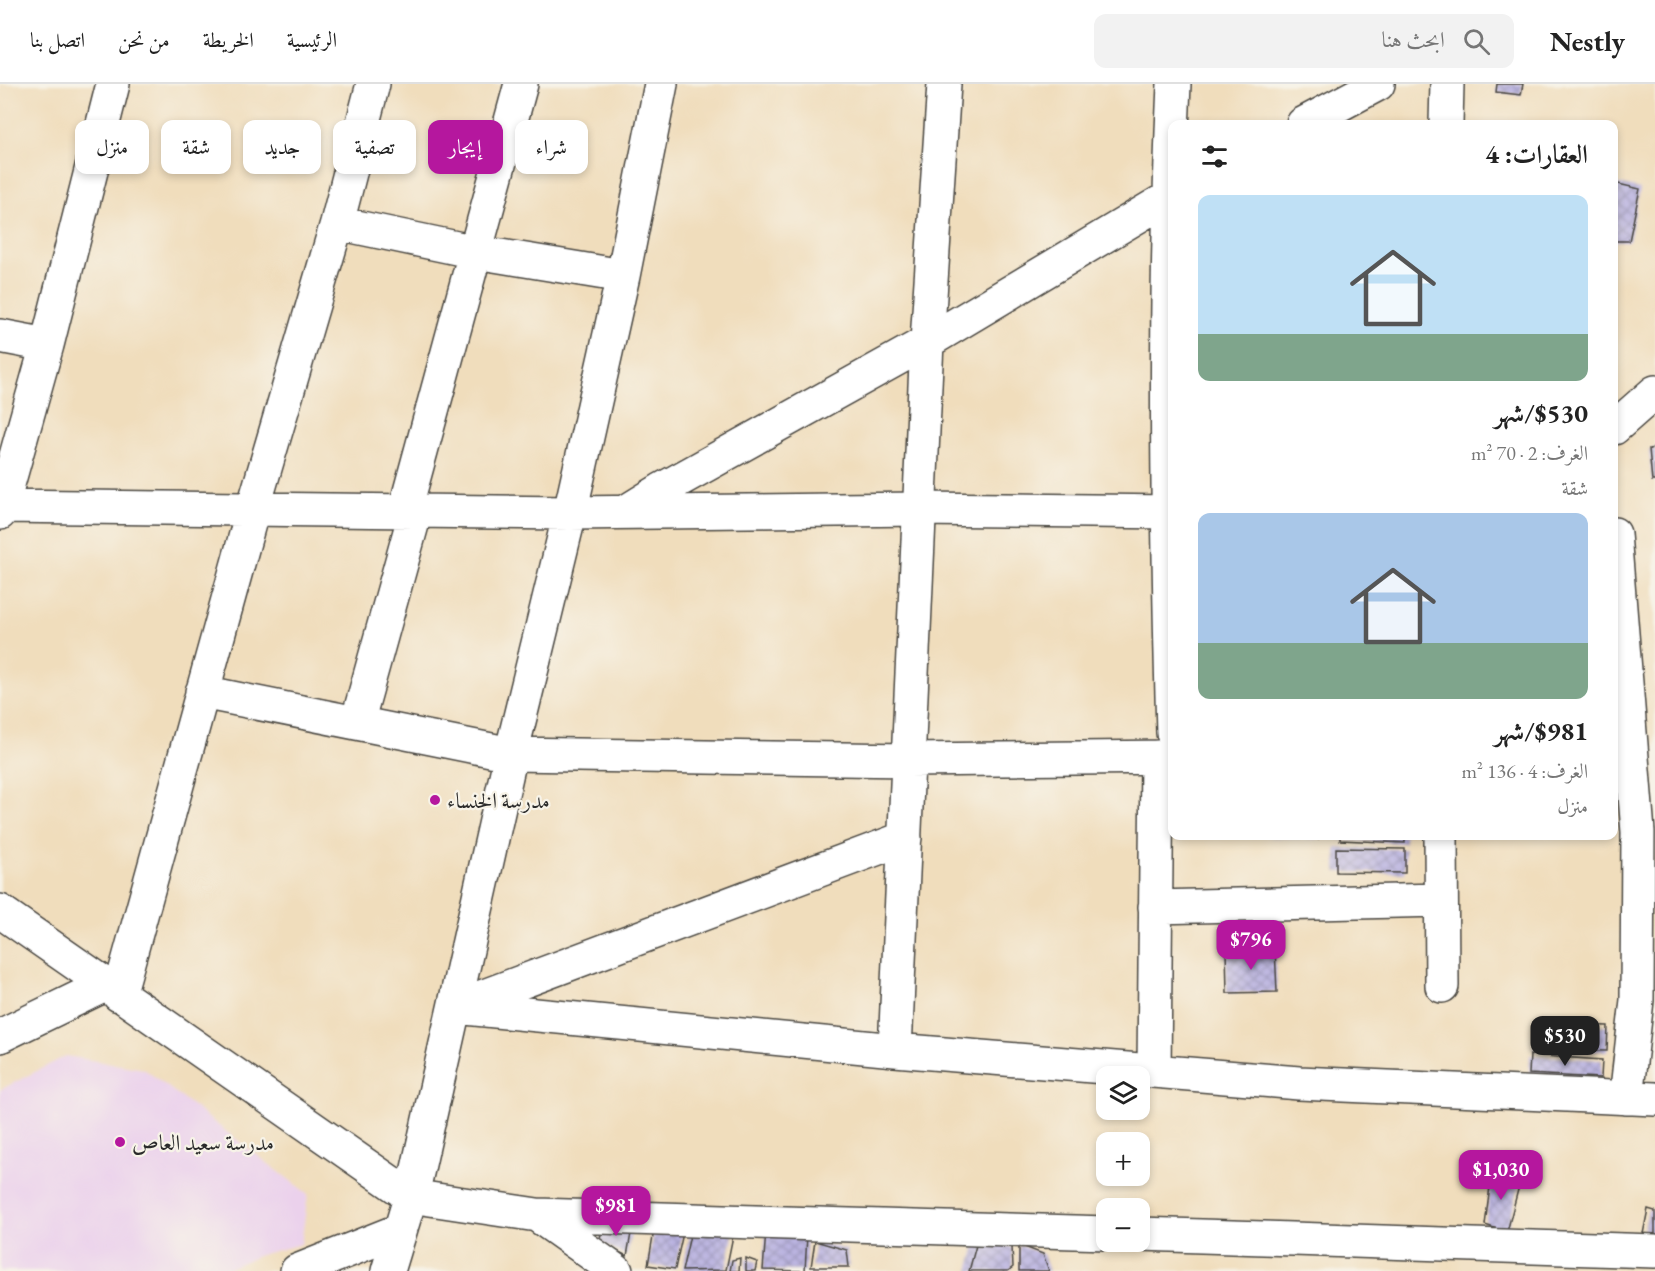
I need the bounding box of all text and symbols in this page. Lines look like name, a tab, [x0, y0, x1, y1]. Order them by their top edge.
search box	[1094, 14, 1514, 68]
text: Nestly	[1550, 23, 1625, 59]
text: ابحث هنا	[1382, 25, 1445, 54]
icon: search	[1460, 25, 1493, 58]
text: اتصل بنا	[30, 26, 85, 53]
text: من نحن	[118, 26, 170, 53]
text: الخريطة	[203, 26, 254, 53]
text: الرئيسية	[287, 26, 337, 53]
chip: منزل	[75, 120, 149, 174]
chip: شقة	[161, 120, 231, 174]
chip: جديد	[243, 120, 321, 174]
chip: تصفية	[333, 120, 416, 174]
chip: إيجار	[428, 120, 503, 174]
chip: شراء	[515, 120, 588, 174]
text: العقارات: 4	[1485, 137, 1588, 171]
icon: filters	[1198, 140, 1231, 173]
icon: home	[1339, 234, 1447, 342]
text: $530/شهر	[1494, 396, 1588, 430]
text: الغرف: 2 · 70 m²	[1471, 440, 1588, 466]
text: شقة	[1562, 475, 1588, 501]
icon: home	[1339, 552, 1447, 660]
text: $981/شهر	[1494, 714, 1588, 748]
text: الغرف: 4 · 136 m²	[1461, 758, 1588, 784]
place label: مدرسة الخنساء	[447, 786, 550, 815]
marker: مدرسة الخنساء	[428, 793, 442, 807]
text: منزل	[1557, 793, 1588, 819]
pin: $796	[1215, 920, 1287, 971]
text: $796	[1231, 926, 1271, 952]
pin: $530	[1529, 1016, 1601, 1067]
text: $530	[1545, 1022, 1585, 1048]
map controls	[1096, 1066, 1150, 1252]
button: layers	[1096, 1066, 1150, 1120]
place label: مدرسة سعيد العاص	[132, 1128, 274, 1157]
button: +	[1096, 1132, 1150, 1186]
marker: مدرسة سعيد العاص	[113, 1135, 127, 1149]
pin: $1,030	[1452, 1150, 1550, 1201]
text: $1,030	[1473, 1156, 1529, 1182]
pin: $981	[580, 1186, 652, 1237]
text: $981	[596, 1192, 636, 1218]
button: −	[1096, 1198, 1150, 1252]

